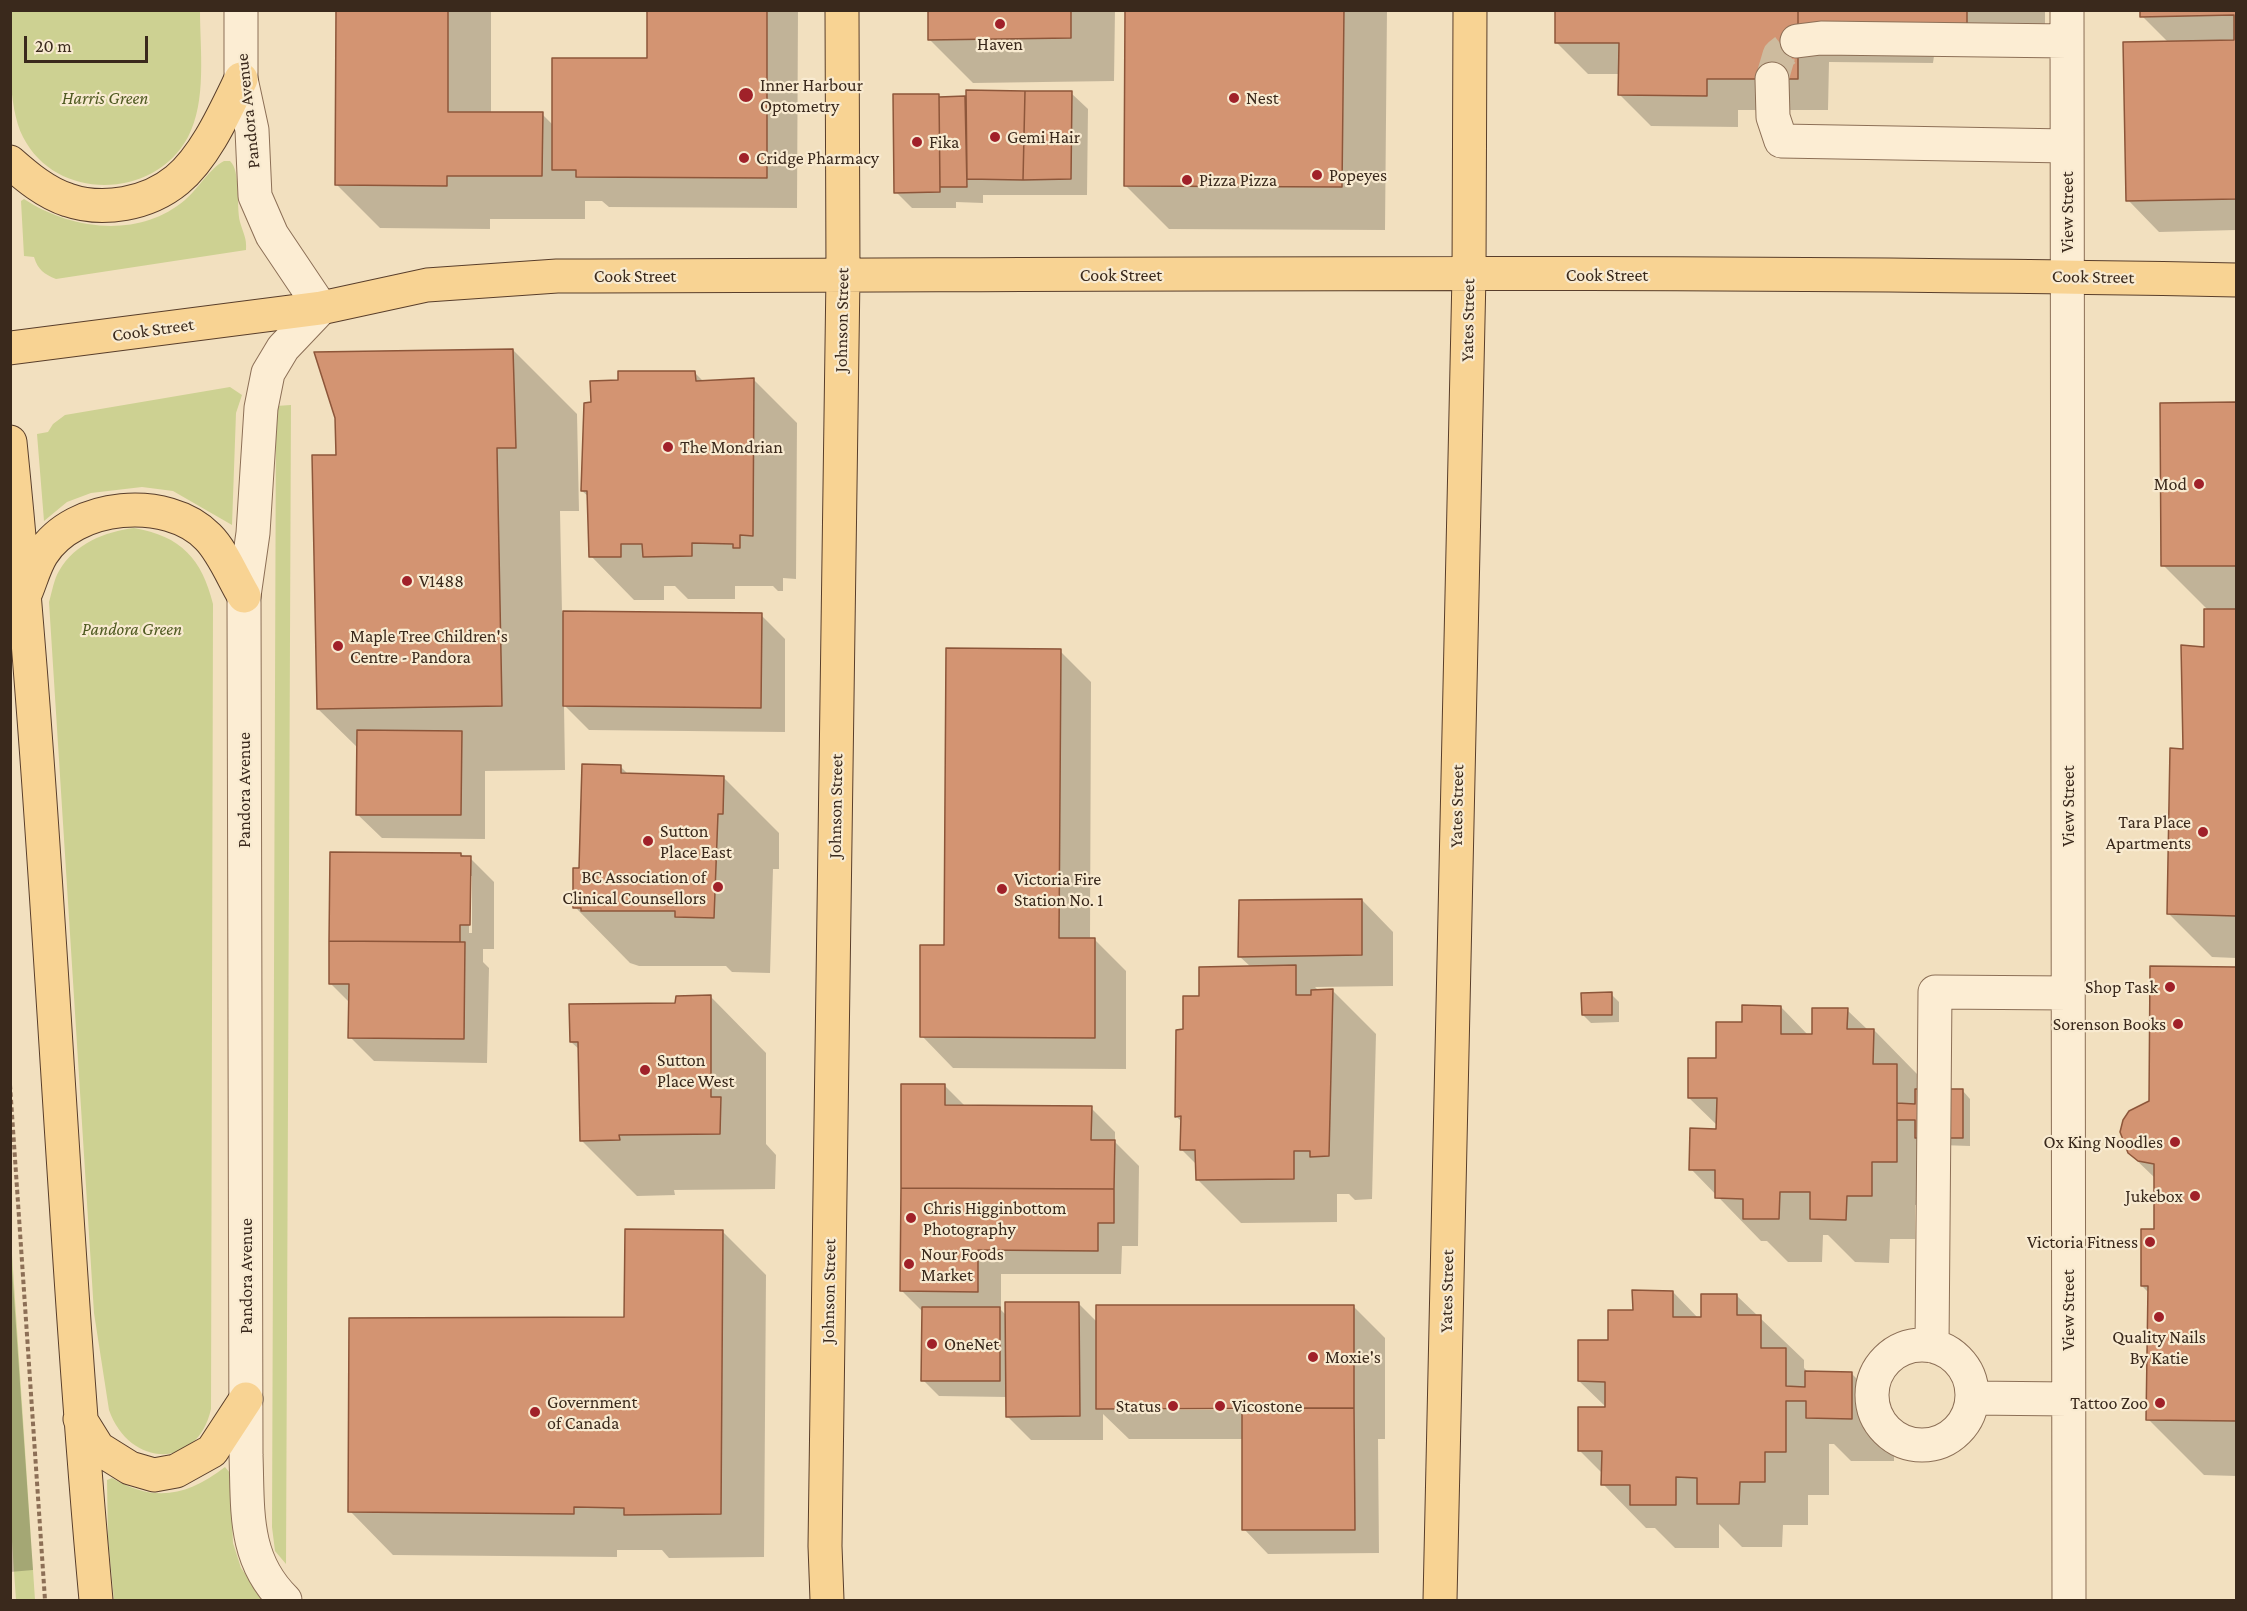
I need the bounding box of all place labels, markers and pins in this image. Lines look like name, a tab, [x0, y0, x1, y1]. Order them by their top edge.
marker: Haven	[993, 17, 1007, 31]
place label: Haven	[977, 33, 1023, 55]
place label: Inner Harbour Optometry	[760, 74, 863, 116]
marker: Inner Harbour Optometry	[737, 86, 755, 104]
place label: Nest	[1246, 87, 1279, 109]
marker: Nest	[1227, 91, 1241, 105]
place label: Gemi Hair	[1007, 126, 1080, 148]
marker: Gemi Hair	[988, 130, 1002, 144]
place label: Fika	[929, 131, 959, 153]
marker: Fika	[910, 135, 924, 149]
place label: Cridge Pharmacy	[756, 147, 879, 169]
marker: Cridge Pharmacy	[737, 151, 751, 165]
place label: Popeyes	[1329, 164, 1387, 186]
marker: Popeyes	[1310, 168, 1324, 182]
place label: Pizza Pizza	[1199, 169, 1277, 191]
marker: Pizza Pizza	[1180, 173, 1194, 187]
place label: The Mondrian	[680, 436, 783, 458]
marker: The Mondrian	[661, 440, 675, 454]
place label: Mod	[2154, 473, 2187, 495]
marker: Mod	[2192, 477, 2206, 491]
place label: V1488	[419, 570, 464, 592]
marker: V1488	[400, 574, 414, 588]
place label: Maple Tree Children's Centre - Pandora	[350, 625, 508, 668]
marker: Maple Tree Children's Centre - Pandora	[331, 639, 345, 653]
place label: Tara Place Apartments	[2106, 811, 2191, 854]
place label: Sutton Place East	[660, 820, 732, 862]
marker: Tara Place Apartments	[2196, 825, 2210, 839]
marker: Sutton Place East	[641, 834, 655, 848]
place label: BC Association of Clinical Counsellors	[562, 866, 706, 908]
place label: Victoria Fire Station No. 1	[1014, 868, 1103, 910]
marker: BC Association of Clinical Counsellors	[711, 880, 725, 894]
marker: Victoria Fire Station No. 1	[995, 882, 1009, 896]
place label: Shop Task	[2085, 976, 2158, 998]
marker: Shop Task	[2163, 980, 2177, 994]
place label: Sorenson Books	[2053, 1013, 2166, 1035]
marker: Sorenson Books	[2171, 1017, 2185, 1031]
place label: Sutton Place West	[657, 1049, 734, 1092]
marker: Sutton Place West	[638, 1063, 652, 1077]
place label: Ox King Noodles	[2044, 1131, 2163, 1153]
marker: Ox King Noodles	[2168, 1135, 2182, 1149]
place label: Jukebox	[2125, 1185, 2183, 1207]
marker: Jukebox	[2188, 1189, 2202, 1203]
place label: Chris Higginbottom Photography	[923, 1197, 1067, 1240]
marker: Chris Higginbottom Photography	[904, 1211, 918, 1225]
place label: Victoria Fitness	[2027, 1231, 2138, 1253]
marker: Victoria Fitness	[2143, 1235, 2157, 1249]
place label: Nour Foods Market	[921, 1243, 1004, 1286]
marker: Nour Foods Market	[902, 1257, 916, 1271]
marker: Quality Nails By Katie	[2152, 1310, 2166, 1324]
place label: Quality Nails By Katie	[2112, 1326, 2206, 1368]
place label: OneNet	[944, 1333, 999, 1355]
marker: OneNet	[925, 1337, 939, 1351]
place label: Moxie's	[1325, 1346, 1381, 1368]
marker: Moxie's	[1306, 1350, 1320, 1364]
place label: Government of Canada	[547, 1391, 637, 1434]
place label: Tattoo Zoo	[2070, 1392, 2148, 1414]
place label: Status	[1116, 1395, 1161, 1417]
place label: Vicostone	[1232, 1395, 1302, 1417]
marker: Tattoo Zoo	[2153, 1396, 2167, 1410]
marker: Status	[1166, 1399, 1180, 1413]
marker: Vicostone	[1213, 1399, 1227, 1413]
marker: Government of Canada	[528, 1405, 542, 1419]

